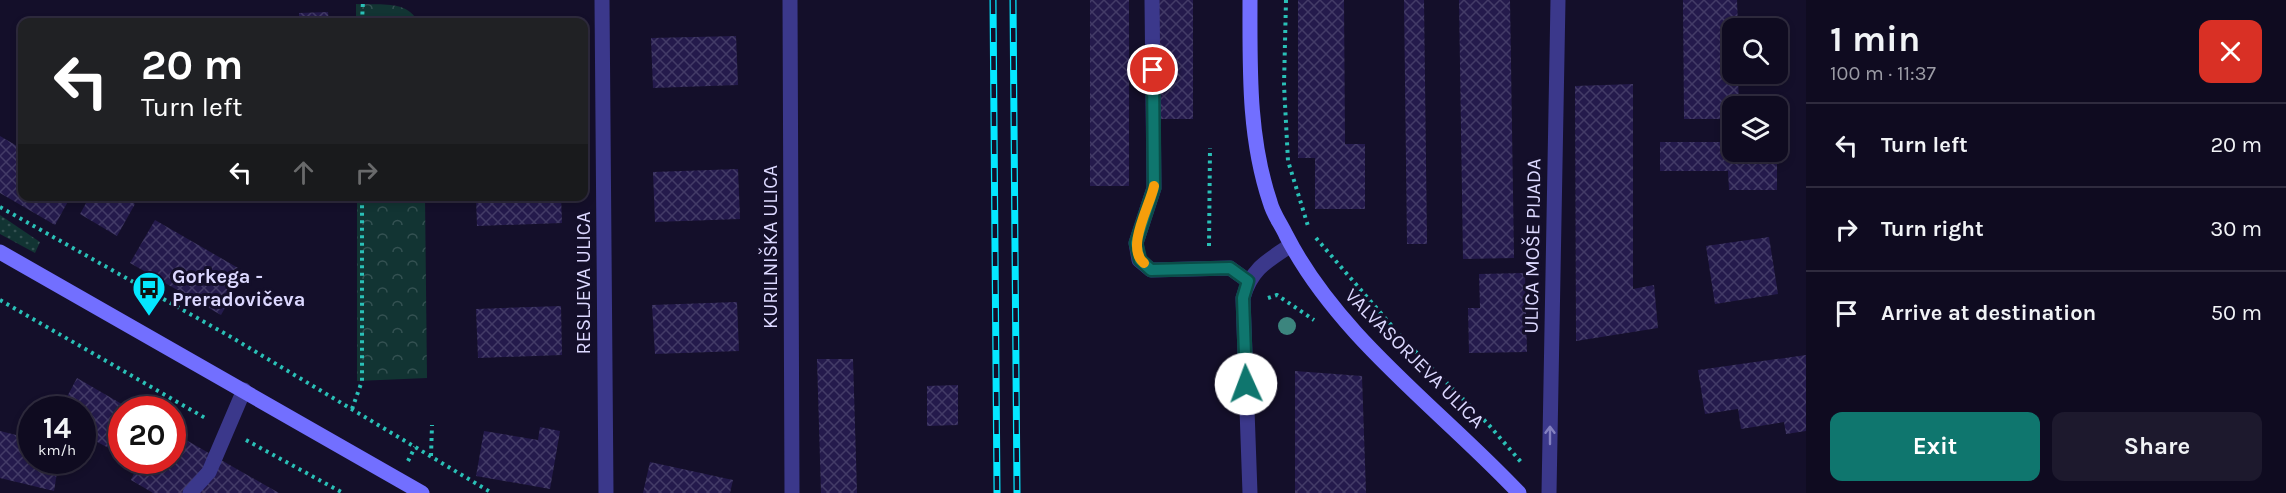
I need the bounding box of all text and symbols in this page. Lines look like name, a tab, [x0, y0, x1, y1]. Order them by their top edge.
map controls	[1722, 18, 1788, 162]
button: search	[1722, 18, 1788, 84]
text: 1 min	[1830, 18, 1920, 60]
button: close	[2199, 20, 2262, 83]
text: 20 m	[141, 40, 243, 90]
icon: left	[42, 42, 120, 120]
pin	[1127, 44, 1178, 95]
icon: arrive	[1136, 53, 1169, 86]
text: 100 m · 11:37	[1830, 62, 1936, 85]
text: Turn left	[141, 91, 242, 123]
button: layers	[1722, 96, 1788, 162]
icon: left	[1830, 129, 1863, 162]
text: Turn left	[1881, 132, 1968, 158]
text: 20 m	[2210, 132, 2262, 158]
icon: left	[224, 156, 257, 189]
icon: ahead	[287, 156, 320, 189]
icon: right	[350, 156, 383, 189]
street label: ULICA MOŠE PIJADA	[1518, 158, 1546, 334]
street label: KURILNIŠKA ULICA	[758, 165, 782, 329]
street label: RESLJEVA ULICA	[572, 211, 595, 355]
icon: right	[1830, 213, 1863, 246]
text: Turn right	[1881, 216, 1984, 242]
text: 30 m	[2210, 216, 2262, 242]
place label: Gorkega - Preradovičeva	[172, 265, 305, 311]
bus stop icon: Gorkega - Preradovičeva	[131, 270, 167, 317]
street label: VALVASORJEVA ULICA	[1340, 284, 1489, 433]
icon: arrive	[1830, 297, 1863, 330]
text: Arrive at destination	[1881, 300, 2096, 326]
text: 50 m	[2211, 300, 2262, 326]
position arrow	[1214, 352, 1278, 416]
speed limit sign: 20	[108, 396, 186, 474]
text: 14	[43, 410, 71, 446]
button: Exit	[1830, 412, 2040, 481]
button: Share	[2052, 412, 2262, 481]
one-way arrow	[1544, 425, 1556, 445]
text: km/h	[38, 441, 76, 459]

